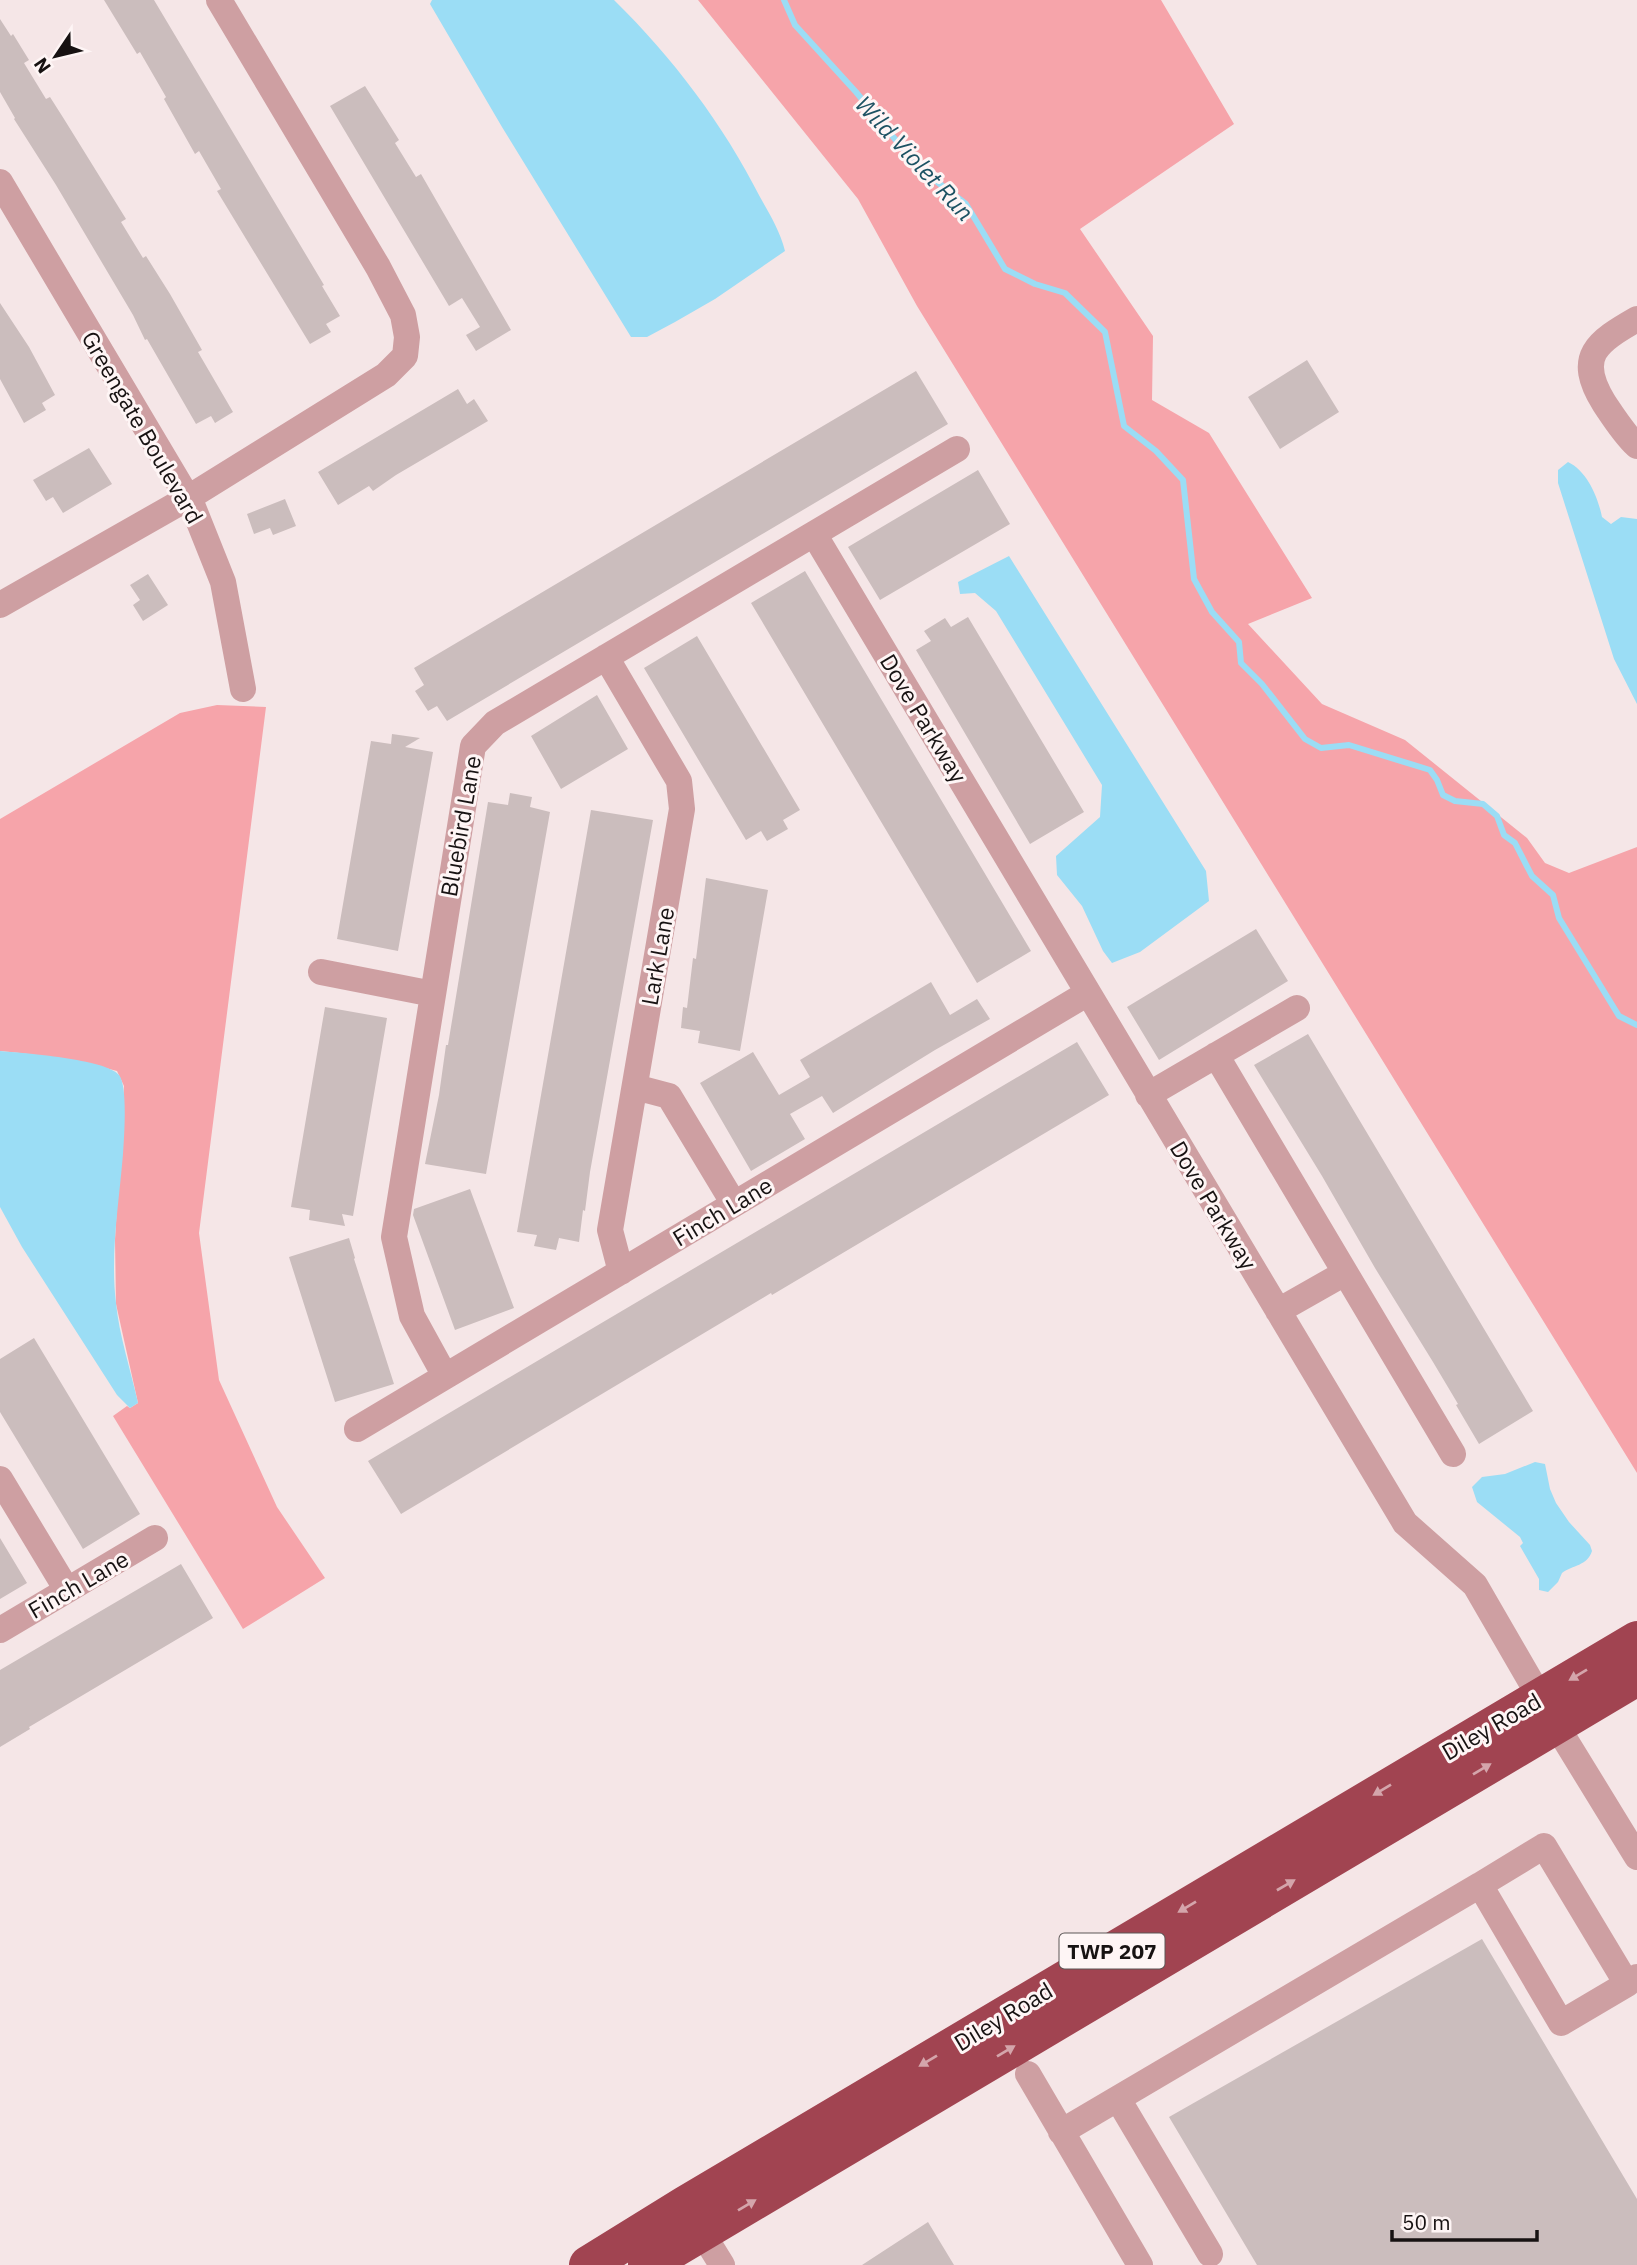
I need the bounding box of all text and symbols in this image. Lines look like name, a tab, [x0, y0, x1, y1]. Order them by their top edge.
north arrow	[21, 21, 91, 91]
text: N	[28, 53, 56, 78]
water label: Wild Violet Run	[849, 88, 981, 228]
street label: Greengate Boulevard	[76, 325, 210, 529]
street label: Dove Parkway	[874, 648, 974, 788]
street label: Bluebird Lane	[433, 753, 487, 899]
street label: Lark Lane	[634, 905, 680, 1007]
street label: Dove Parkway	[1164, 1135, 1264, 1275]
street label: Finch Lane	[667, 1170, 777, 1252]
street label: Finch Lane	[22, 1543, 134, 1625]
one-way arrow	[1569, 1669, 1588, 1681]
street label: Diley Road	[1436, 1686, 1546, 1766]
one-way arrow	[1472, 1763, 1491, 1775]
one-way arrow	[1373, 1784, 1392, 1797]
one-way arrow	[1277, 1879, 1296, 1892]
one-way arrow	[1177, 1901, 1196, 1913]
road number: TWP 207	[1060, 1934, 1164, 1968]
street label: Diley Road	[948, 1975, 1058, 2057]
one-way arrow	[997, 2045, 1016, 2058]
one-way arrow	[918, 2054, 937, 2067]
scale bar	[1392, 2198, 1537, 2242]
one-way arrow	[738, 2199, 757, 2211]
text: 50 m	[1402, 2208, 1451, 2236]

